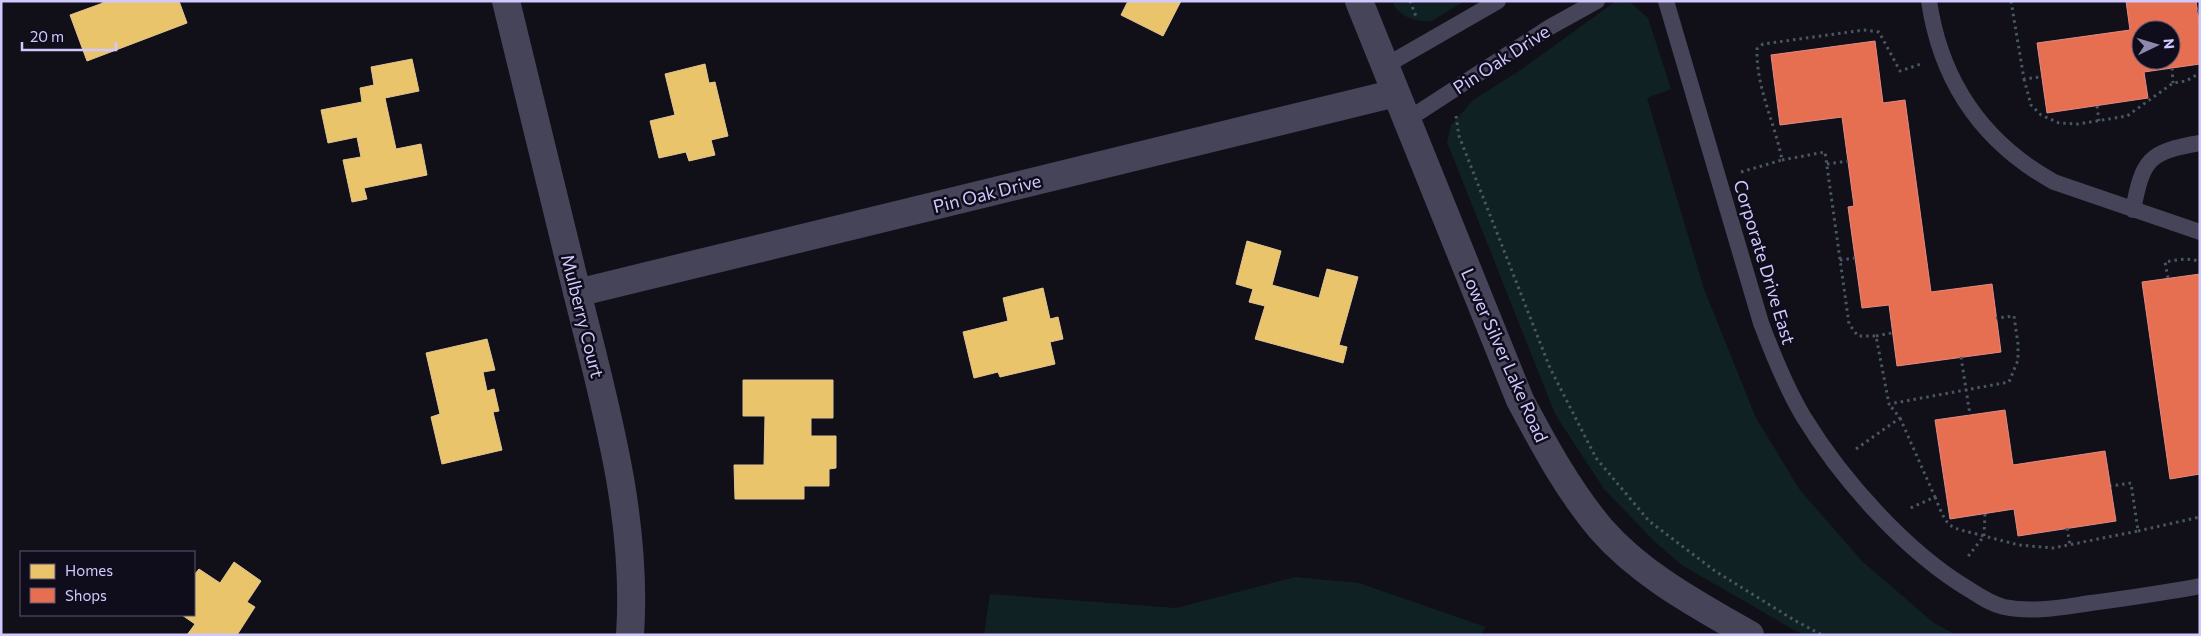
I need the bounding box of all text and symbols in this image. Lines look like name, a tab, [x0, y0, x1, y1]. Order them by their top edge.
scale bar	[22, 20, 116, 52]
street label: Pin Oak Drive	[1449, 20, 1553, 98]
north arrow	[2131, 20, 2181, 70]
text: 20 m	[30, 27, 64, 45]
text: N	[2161, 38, 2178, 50]
street label: Pin Oak Drive	[931, 169, 1043, 217]
street label: Corporate Drive East	[1730, 177, 1800, 347]
street label: Mulberry Court	[557, 252, 609, 380]
street label: Lower Silver Lake Road	[1457, 265, 1553, 445]
legend	[20, 551, 195, 616]
text: Homes	[65, 561, 113, 579]
text: Shops	[65, 586, 107, 604]

